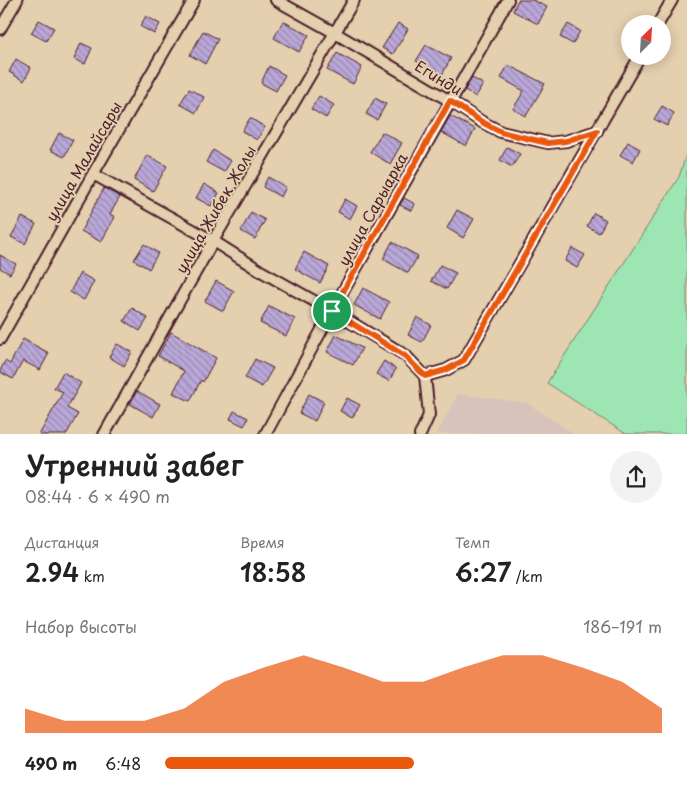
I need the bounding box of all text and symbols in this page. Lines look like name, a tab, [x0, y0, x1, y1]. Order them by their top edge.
north arrow	[621, 15, 671, 65]
map controls	[621, 15, 671, 65]
street label: Егинди	[411, 54, 467, 100]
street label: улица Малайсары	[39, 97, 127, 225]
street label: улица Жибек Жолы	[169, 141, 261, 277]
street label: улица Сарыарка	[331, 148, 413, 270]
pin	[311, 290, 353, 332]
icon: arrive	[318, 297, 346, 325]
text: Утренний забег	[25, 443, 243, 486]
button: share	[610, 451, 662, 503]
text: 08:44 · 6 × 490 m	[25, 484, 170, 508]
text: Дистанция	[25, 532, 99, 553]
text: Время	[240, 532, 285, 553]
text: Темп	[455, 532, 490, 553]
text: 2.94	[25, 553, 79, 591]
text: 18:58	[240, 553, 306, 591]
text: 6:27	[455, 553, 511, 591]
text: km	[79, 566, 105, 587]
text: /km	[511, 566, 543, 587]
text: Набор высоты	[25, 614, 137, 638]
text: 186–191 m	[583, 614, 662, 638]
text: 490 m	[25, 751, 77, 775]
text: 6:48	[105, 751, 141, 775]

